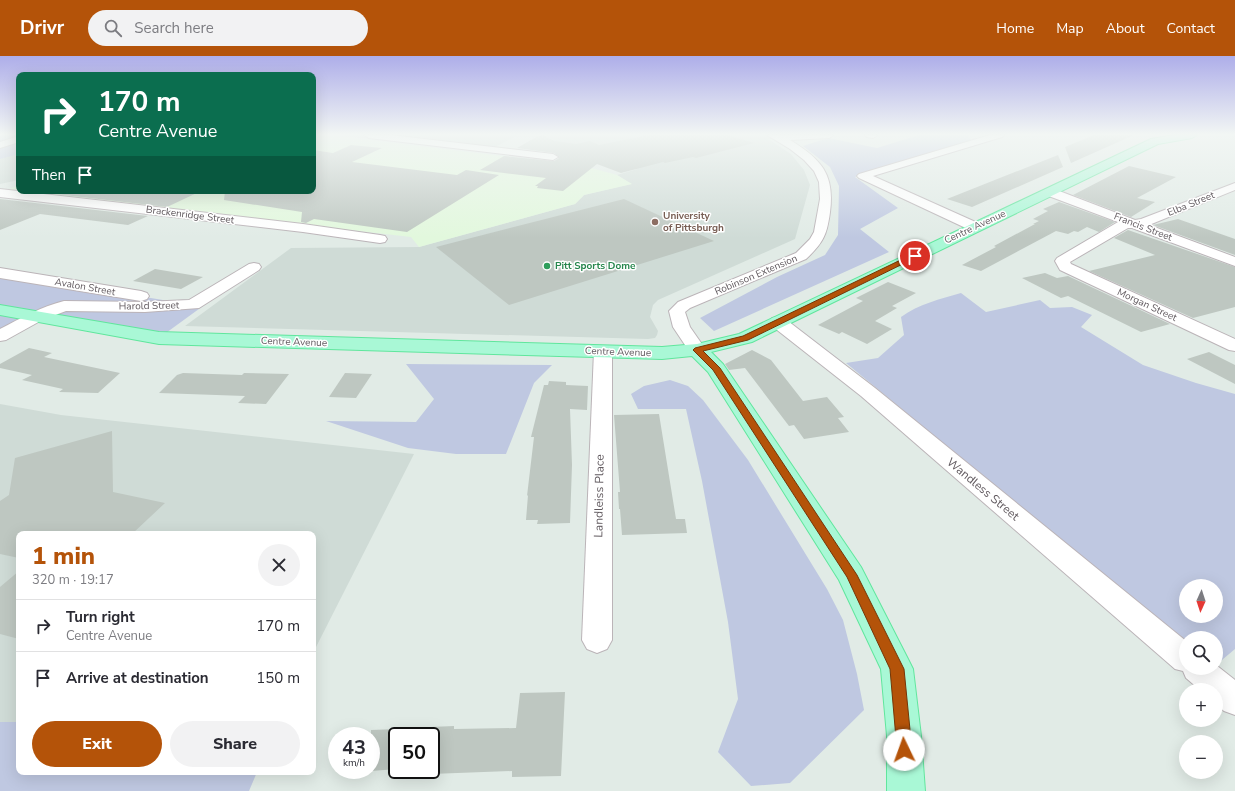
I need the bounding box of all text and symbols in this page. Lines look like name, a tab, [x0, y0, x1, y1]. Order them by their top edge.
search box	[88, 10, 368, 46]
text: Drivr	[20, 15, 64, 41]
icon: search	[102, 17, 124, 39]
text: Search here	[134, 18, 214, 38]
text: Home	[996, 19, 1034, 38]
text: Map	[1056, 19, 1084, 38]
text: About	[1106, 19, 1145, 38]
text: Contact	[1167, 19, 1215, 38]
text: 170 m	[98, 83, 181, 121]
icon: right	[32, 88, 84, 140]
text: Centre Avenue	[98, 119, 217, 143]
icon: arrive	[74, 164, 96, 186]
text: Then	[32, 165, 66, 185]
street label: Elba Street	[1165, 188, 1217, 220]
street label: Brackenridge Street	[145, 203, 235, 227]
street label: Centre Avenue	[942, 207, 1008, 247]
place label: University of Pittsburgh	[663, 209, 724, 235]
street label: Francis Street	[1112, 209, 1175, 245]
marker: University of Pittsburgh	[650, 217, 660, 227]
pin	[898, 239, 932, 273]
icon: arrive	[904, 245, 926, 267]
street label: Robinson Extension	[713, 251, 799, 299]
place label: Pitt Sports Dome	[555, 259, 636, 273]
marker: Pitt Sports Dome	[542, 261, 552, 271]
street label: Avalon Street	[54, 275, 117, 299]
street label: Morgan Street	[1115, 285, 1180, 325]
street label: Harold Street	[119, 298, 180, 314]
street label: Centre Avenue	[261, 334, 327, 350]
street label: Centre Avenue	[585, 344, 651, 360]
street label: Landleiss Place	[590, 454, 608, 538]
street label: Wandless Street	[943, 454, 1023, 525]
text: 1 min	[32, 540, 95, 572]
button: close	[258, 544, 300, 586]
text: 320 m · 19:17	[32, 571, 114, 589]
north arrow	[1179, 579, 1223, 623]
map controls	[1179, 579, 1223, 779]
text: Turn right	[66, 607, 135, 627]
icon: right	[32, 615, 54, 637]
text: 170 m	[256, 616, 300, 636]
text: Centre Avenue	[66, 627, 152, 645]
button: search	[1179, 631, 1223, 675]
icon: arrive	[32, 667, 54, 689]
text: Arrive at destination	[66, 668, 209, 688]
text: 150 m	[256, 668, 300, 688]
button: +	[1179, 683, 1223, 727]
button: Exit	[32, 721, 162, 767]
button: Share	[170, 721, 300, 767]
speed limit sign: 50	[388, 727, 440, 779]
position arrow	[883, 729, 925, 771]
text: 43	[342, 734, 366, 761]
button: −	[1179, 735, 1223, 779]
text: km/h	[343, 756, 365, 770]

